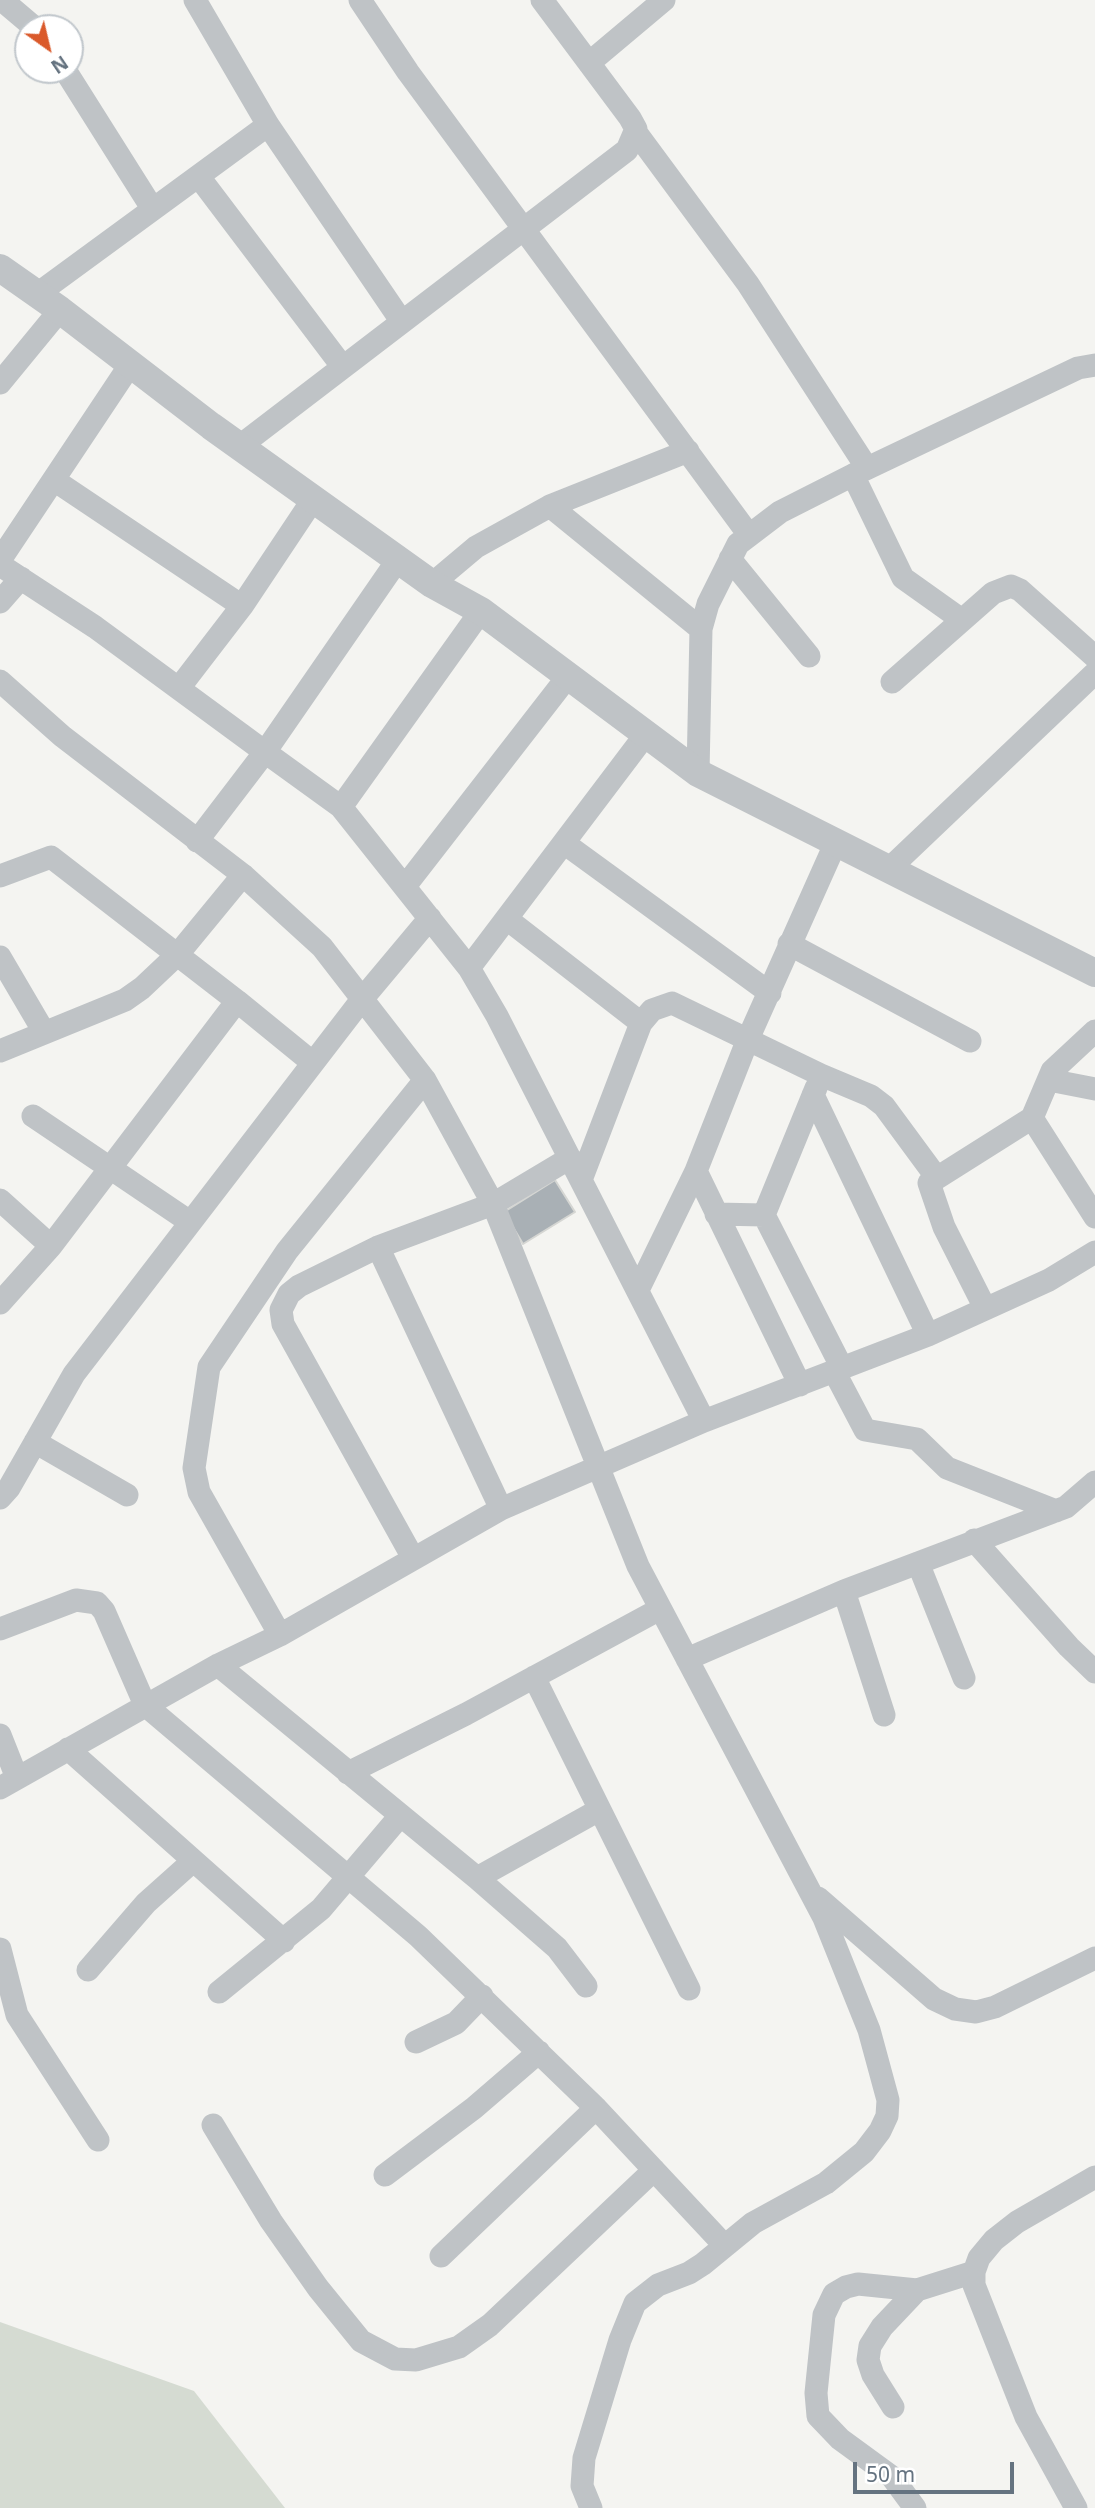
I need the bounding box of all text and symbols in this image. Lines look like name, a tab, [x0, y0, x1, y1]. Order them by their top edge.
north arrow	[14, 14, 84, 84]
text: N	[46, 50, 73, 80]
scale bar	[857, 2448, 1018, 2492]
text: 50 m	[866, 2460, 915, 2488]

